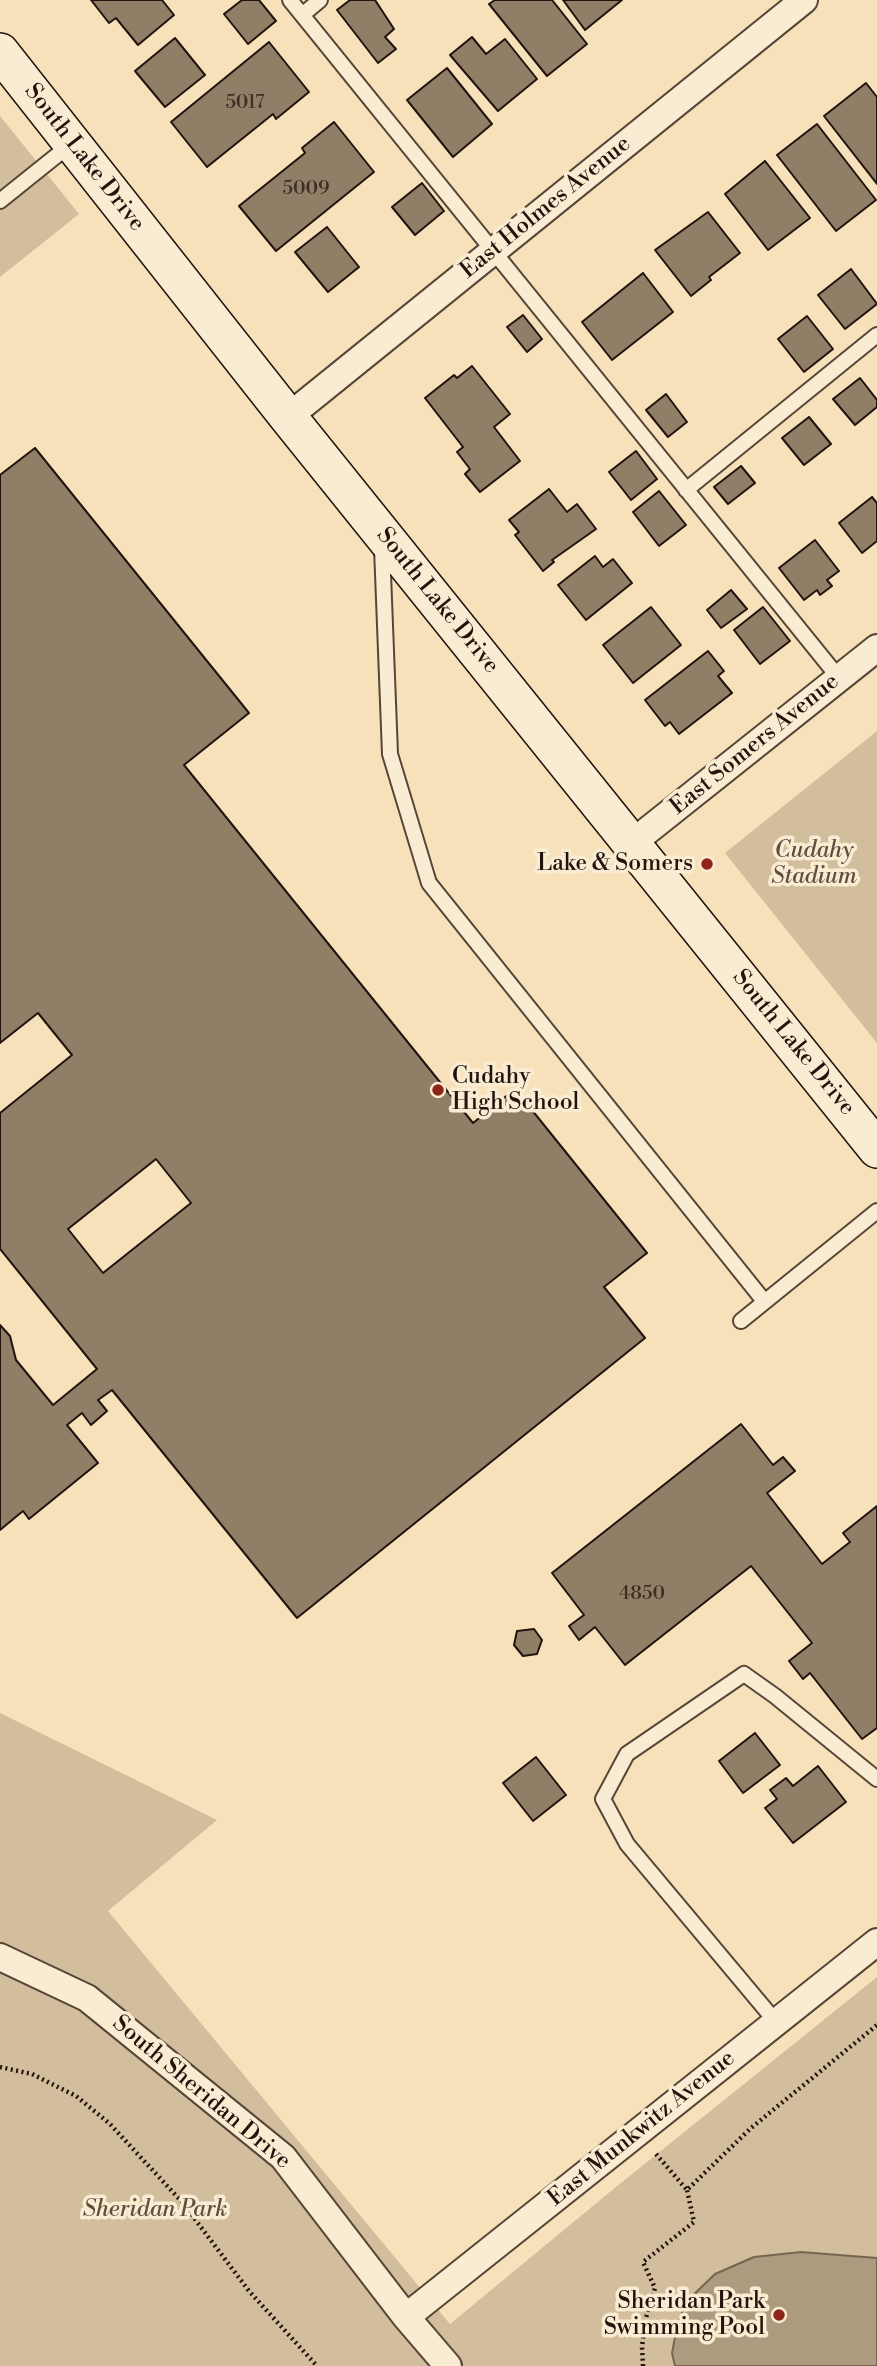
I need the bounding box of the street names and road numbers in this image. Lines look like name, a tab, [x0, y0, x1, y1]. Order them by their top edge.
street label: South Lake Drive	[18, 79, 150, 237]
street label: East Holmes Avenue	[455, 131, 637, 285]
street label: South Lake Drive	[370, 522, 504, 680]
street label: East Somers Avenue	[665, 668, 845, 822]
street label: South Lake Drive	[726, 964, 860, 1122]
street label: South Sheridan Drive	[106, 2010, 296, 2176]
street label: East Munkwitz Avenue	[543, 2045, 741, 2213]

